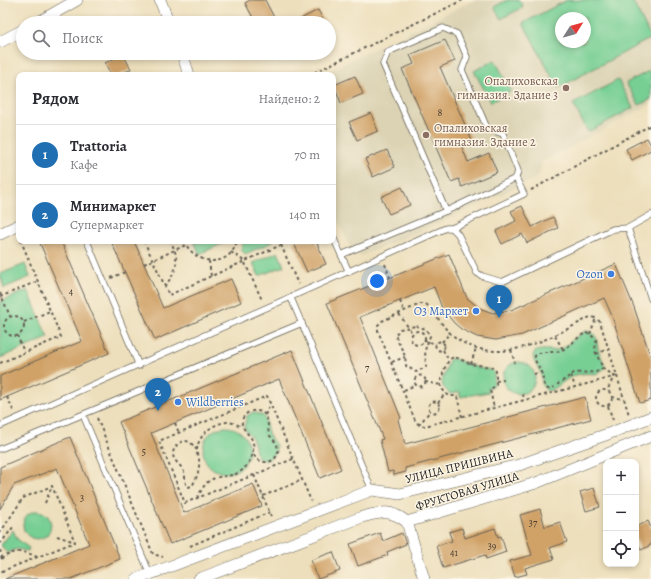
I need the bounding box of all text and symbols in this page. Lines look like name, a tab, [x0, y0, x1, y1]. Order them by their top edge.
north arrow	[555, 12, 591, 48]
search box	[16, 16, 336, 60]
icon: search	[30, 27, 52, 49]
text: Поиск	[62, 28, 103, 48]
place label: Опалиховская гимназия. Здание 3	[457, 73, 558, 103]
marker: Опалиховская гимназия. Здание 3	[561, 83, 571, 93]
text: Рядом	[32, 87, 79, 110]
text: Найдено: 2	[259, 90, 320, 107]
house number: 8	[438, 106, 443, 119]
place label: Опалиховская гимназия. Здание 2	[434, 120, 536, 150]
marker: Опалиховская гимназия. Здание 2	[421, 130, 431, 140]
text: Trattoria	[70, 136, 127, 156]
text: 1	[43, 146, 47, 163]
text: 70 m	[294, 146, 320, 163]
text: Кафе	[70, 156, 98, 173]
text: Минимаркет	[70, 196, 156, 216]
text: 2	[42, 206, 48, 223]
text: 140 m	[289, 206, 320, 223]
text: Супермаркет	[70, 216, 144, 233]
place label: Ozon	[577, 266, 603, 282]
marker: Ozon	[606, 269, 616, 279]
your location	[367, 271, 387, 291]
house number: 4	[69, 285, 74, 298]
pin: 1	[486, 285, 512, 318]
place label: О3 Маркет	[414, 303, 469, 319]
marker: О3 Маркет	[471, 306, 481, 316]
house number: 7	[365, 361, 370, 374]
pin: 2	[145, 378, 171, 411]
place label: Wildberries	[185, 394, 244, 410]
marker: Wildberries	[173, 397, 183, 407]
house number: 5	[142, 445, 146, 458]
street label: УЛИЦА ПРИШВИНА	[404, 445, 515, 487]
map controls	[603, 459, 639, 567]
button: +	[603, 459, 639, 495]
street label: ФРУКТОВАЯ УЛИЦА	[413, 467, 521, 514]
house number: 3	[80, 491, 84, 504]
button: −	[603, 495, 639, 531]
house number: 37	[529, 516, 538, 529]
button: locate	[603, 531, 639, 567]
house number: 39	[488, 539, 497, 552]
house number: 41	[450, 546, 459, 559]

